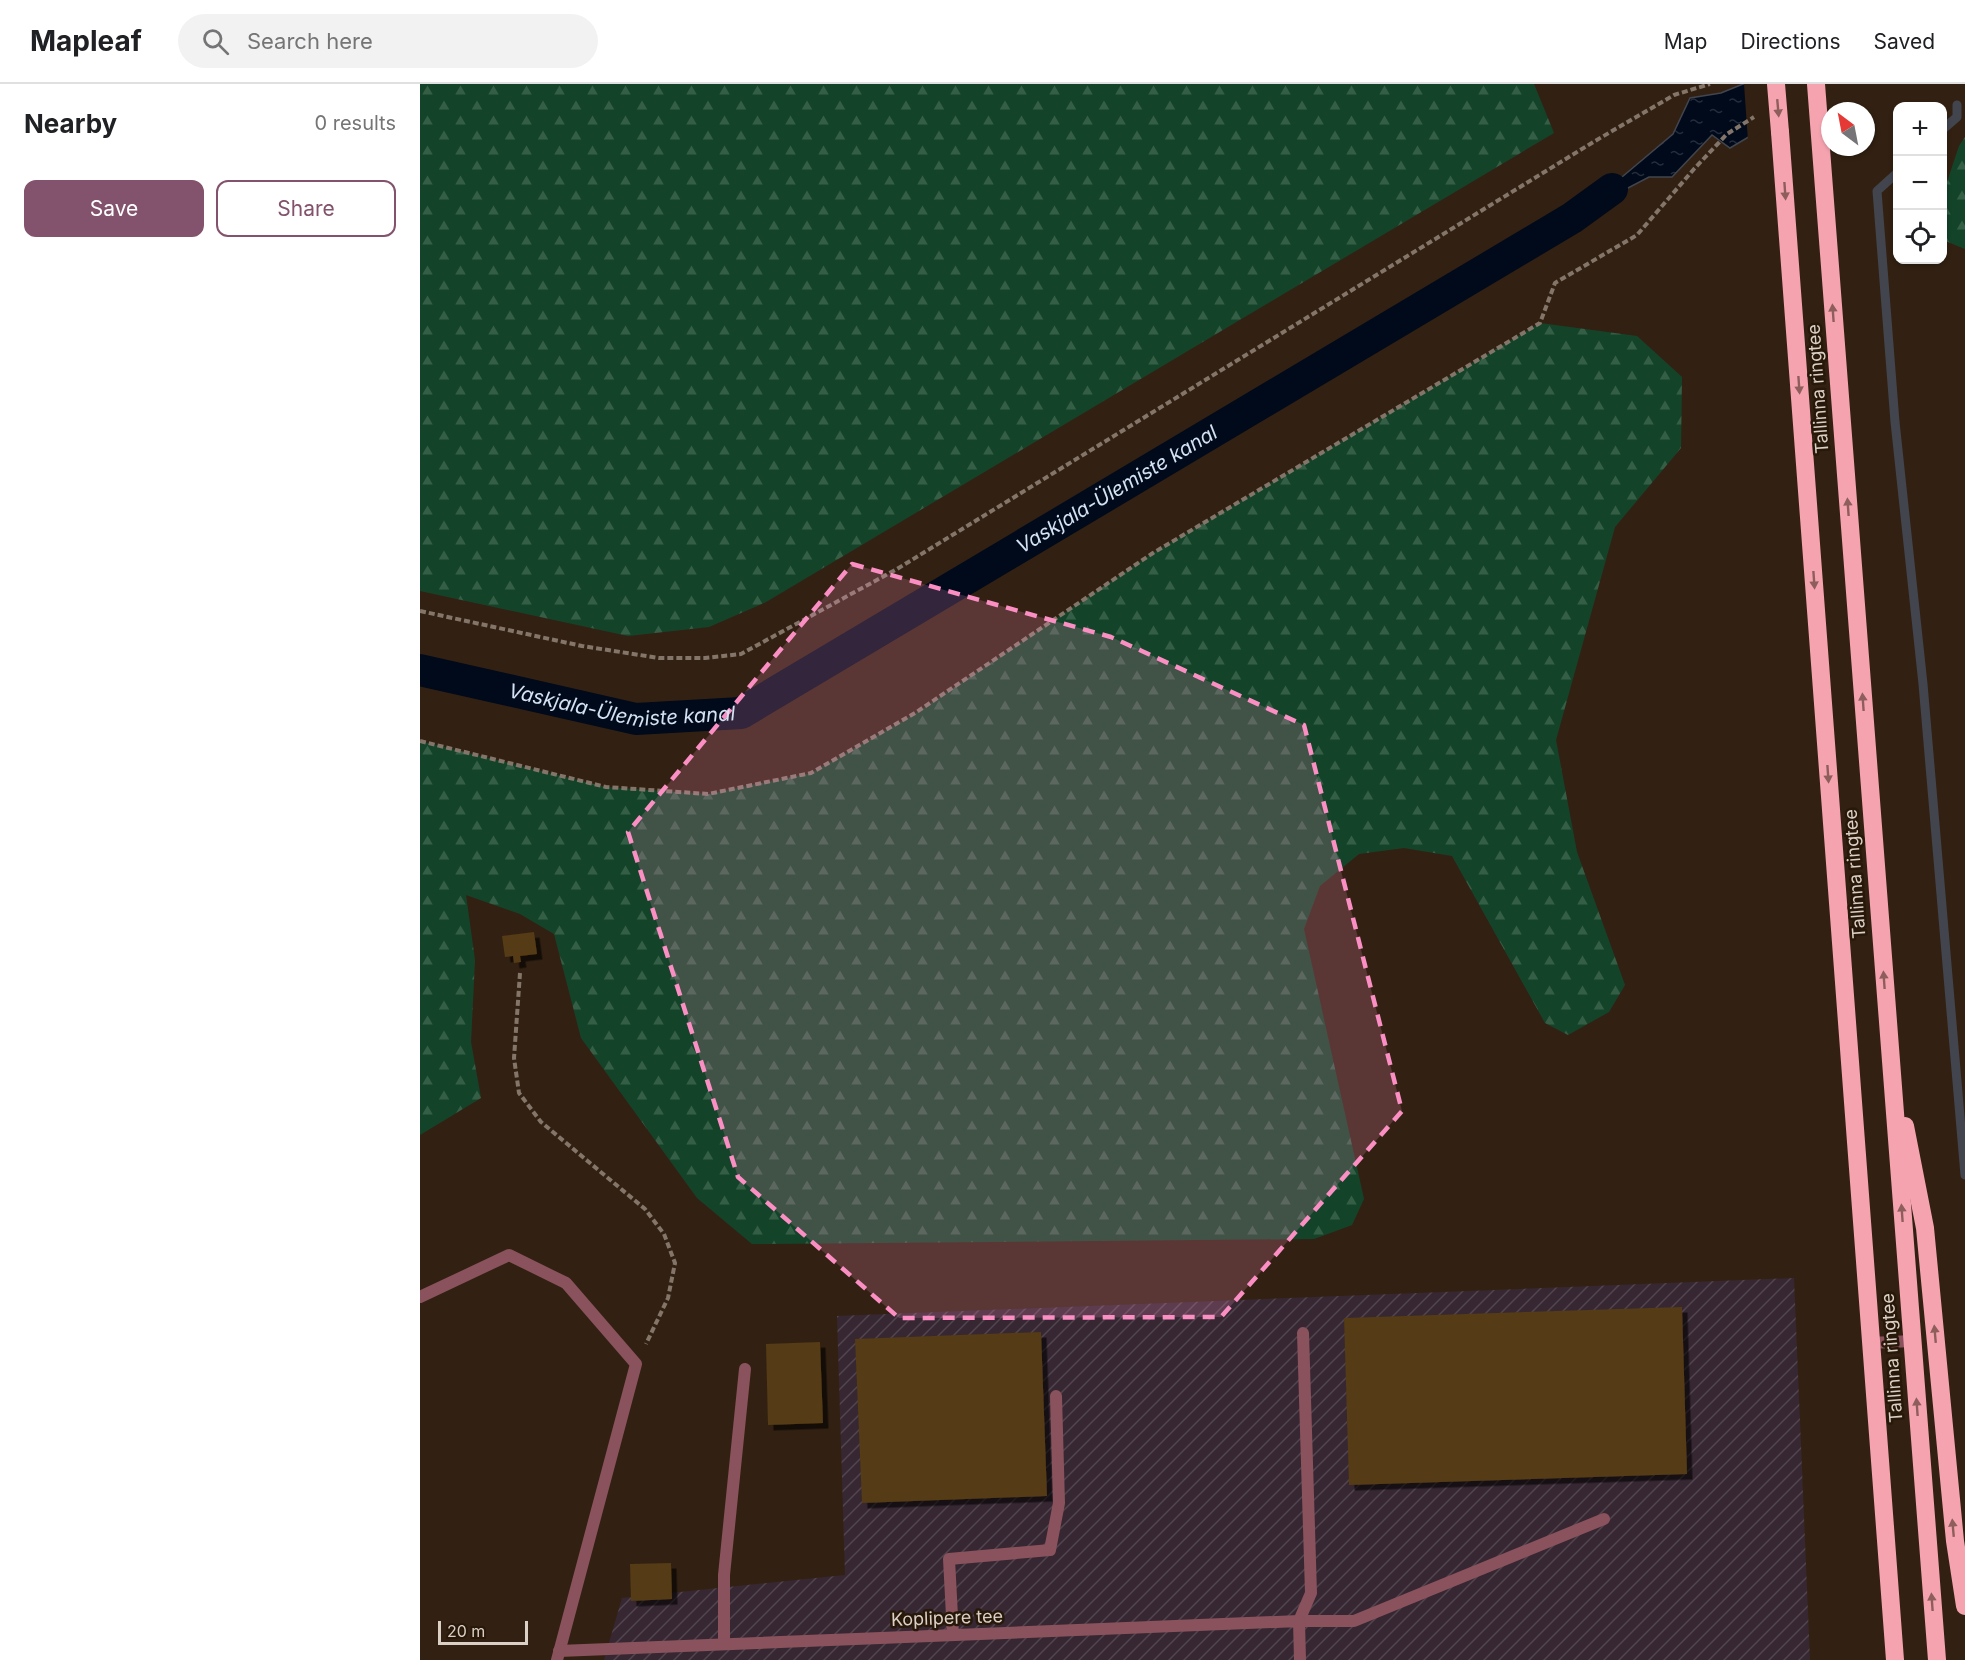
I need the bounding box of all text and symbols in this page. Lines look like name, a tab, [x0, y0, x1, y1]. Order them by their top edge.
search box	[178, 14, 598, 68]
text: Mapleaf	[30, 24, 142, 58]
icon: search	[199, 25, 232, 58]
text: Search here	[247, 28, 373, 54]
text: Map	[1664, 29, 1707, 54]
text: Directions	[1740, 29, 1841, 54]
text: Saved	[1874, 29, 1935, 54]
one-way arrow	[1773, 99, 1783, 118]
north arrow	[1821, 102, 1875, 156]
map controls	[1893, 102, 1947, 264]
button: +	[1893, 102, 1947, 156]
text: Nearby	[24, 108, 117, 139]
text: 0 results	[314, 111, 396, 135]
button: −	[1893, 156, 1947, 210]
button: Save	[24, 180, 204, 237]
button: Share	[216, 180, 396, 237]
one-way arrow	[1780, 181, 1789, 200]
button: locate	[1893, 210, 1947, 264]
one-way arrow	[1828, 303, 1838, 322]
street label: Tallinna ringtee	[1803, 324, 1833, 454]
one-way arrow	[1795, 376, 1804, 395]
water label: Vaskjala-Ülemiste kanal	[1012, 420, 1222, 558]
one-way arrow	[1843, 498, 1853, 517]
one-way arrow	[1809, 570, 1819, 589]
water label: Vaskjala-Ülemiste kanal	[506, 678, 736, 733]
one-way arrow	[1858, 692, 1868, 711]
one-way arrow	[1824, 765, 1833, 784]
street label: Tallinna ringtee	[1840, 809, 1870, 939]
one-way arrow	[1879, 970, 1889, 989]
one-way arrow	[1897, 1203, 1907, 1222]
street label: Tallinna ringtee	[1877, 1293, 1907, 1423]
one-way arrow	[1930, 1324, 1940, 1343]
one-way arrow	[1912, 1398, 1922, 1417]
one-way arrow	[1948, 1518, 1958, 1537]
one-way arrow	[1928, 1592, 1937, 1611]
street label: Koplipere tee	[891, 1605, 1003, 1630]
scale bar	[438, 1618, 528, 1646]
text: 20 m	[447, 1621, 485, 1641]

